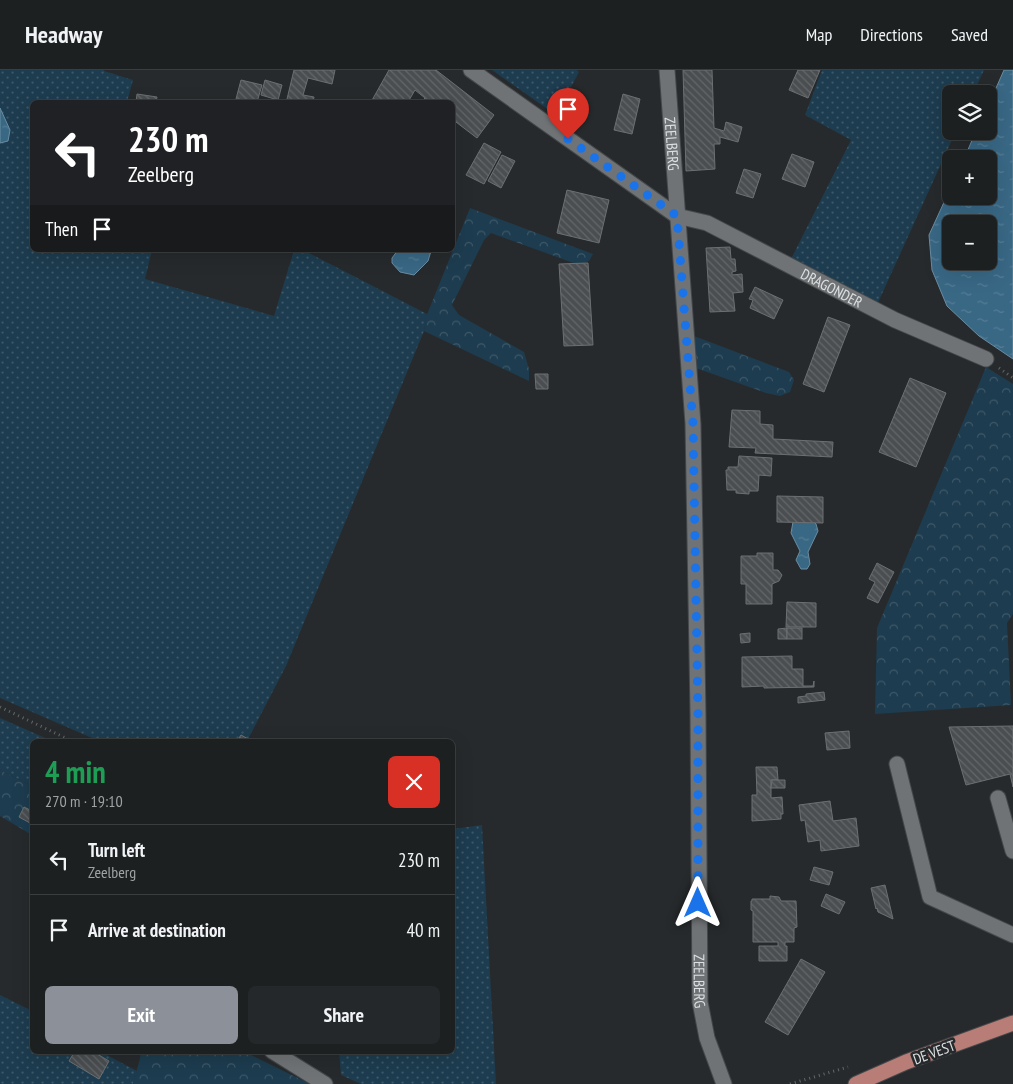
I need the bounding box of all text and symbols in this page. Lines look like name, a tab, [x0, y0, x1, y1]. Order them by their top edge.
text: Headway	[25, 19, 102, 50]
text: Map	[806, 23, 832, 46]
text: Directions	[860, 23, 923, 46]
text: Saved	[951, 23, 988, 46]
map controls	[942, 85, 997, 270]
button: layers	[942, 85, 997, 140]
pin	[547, 88, 589, 139]
icon: arrive	[554, 95, 582, 123]
text: 230 m	[128, 116, 209, 162]
street label: ZEELBERG	[661, 116, 684, 171]
icon: left	[45, 120, 110, 185]
button: +	[942, 150, 997, 205]
text: Zeelberg	[128, 160, 194, 188]
icon: arrive	[88, 215, 116, 243]
button: −	[942, 215, 997, 270]
text: Then	[45, 217, 78, 241]
street label: DRAGONDER	[798, 264, 866, 311]
text: 4 min	[45, 752, 106, 791]
button: close	[388, 756, 440, 808]
text: 270 m · 19:10	[45, 791, 123, 811]
text: Turn left	[88, 838, 145, 862]
icon: left	[45, 846, 73, 874]
text: 230 m	[398, 848, 440, 872]
text: Zeelberg	[88, 862, 136, 882]
position arrow	[671, 876, 723, 928]
icon: arrive	[45, 916, 73, 944]
text: Arrive at destination	[88, 918, 226, 942]
text: 40 m	[407, 918, 440, 942]
street label: ZEELBERG	[690, 954, 710, 1009]
button: Exit	[45, 986, 238, 1044]
button: Share	[248, 986, 440, 1044]
street label: DE VEST	[910, 1036, 958, 1068]

